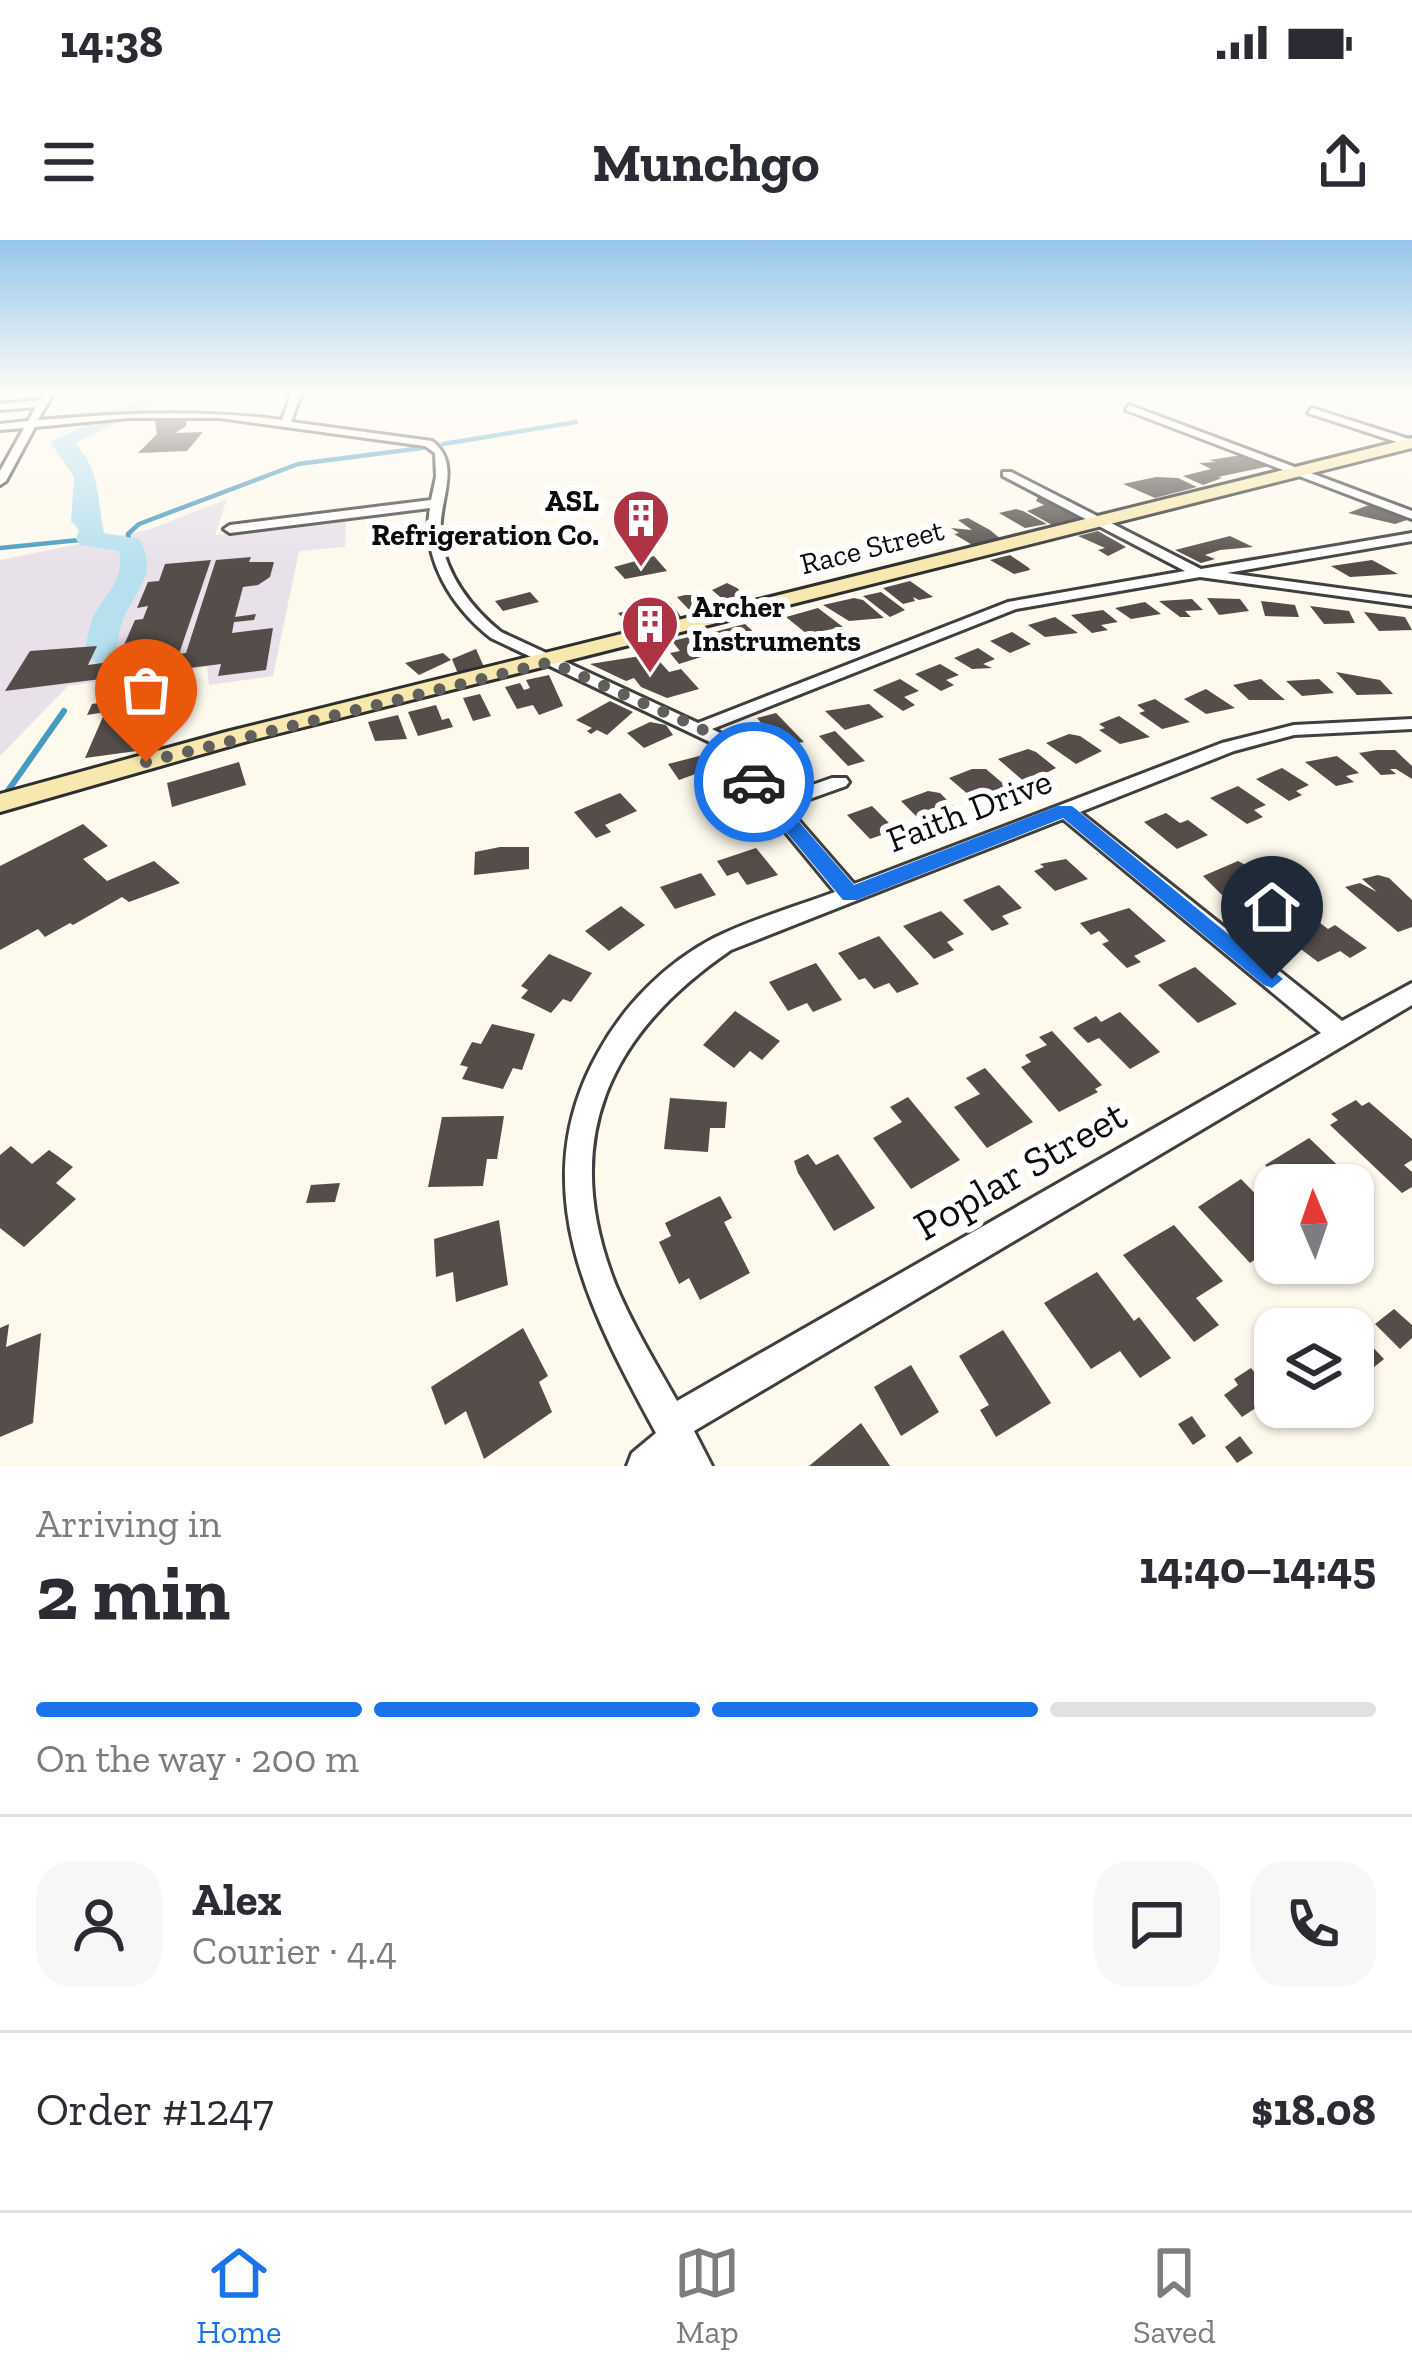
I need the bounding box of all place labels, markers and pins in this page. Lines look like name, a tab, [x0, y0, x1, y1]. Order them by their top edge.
place label: ASL Refrigeration Co.	[371, 483, 599, 553]
building icon: ASL Refrigeration Co.	[610, 487, 672, 569]
place label: Archer Instruments	[692, 589, 861, 659]
building icon: Archer Instruments	[619, 593, 681, 675]
pin	[95, 639, 197, 762]
pin	[1221, 856, 1323, 979]

